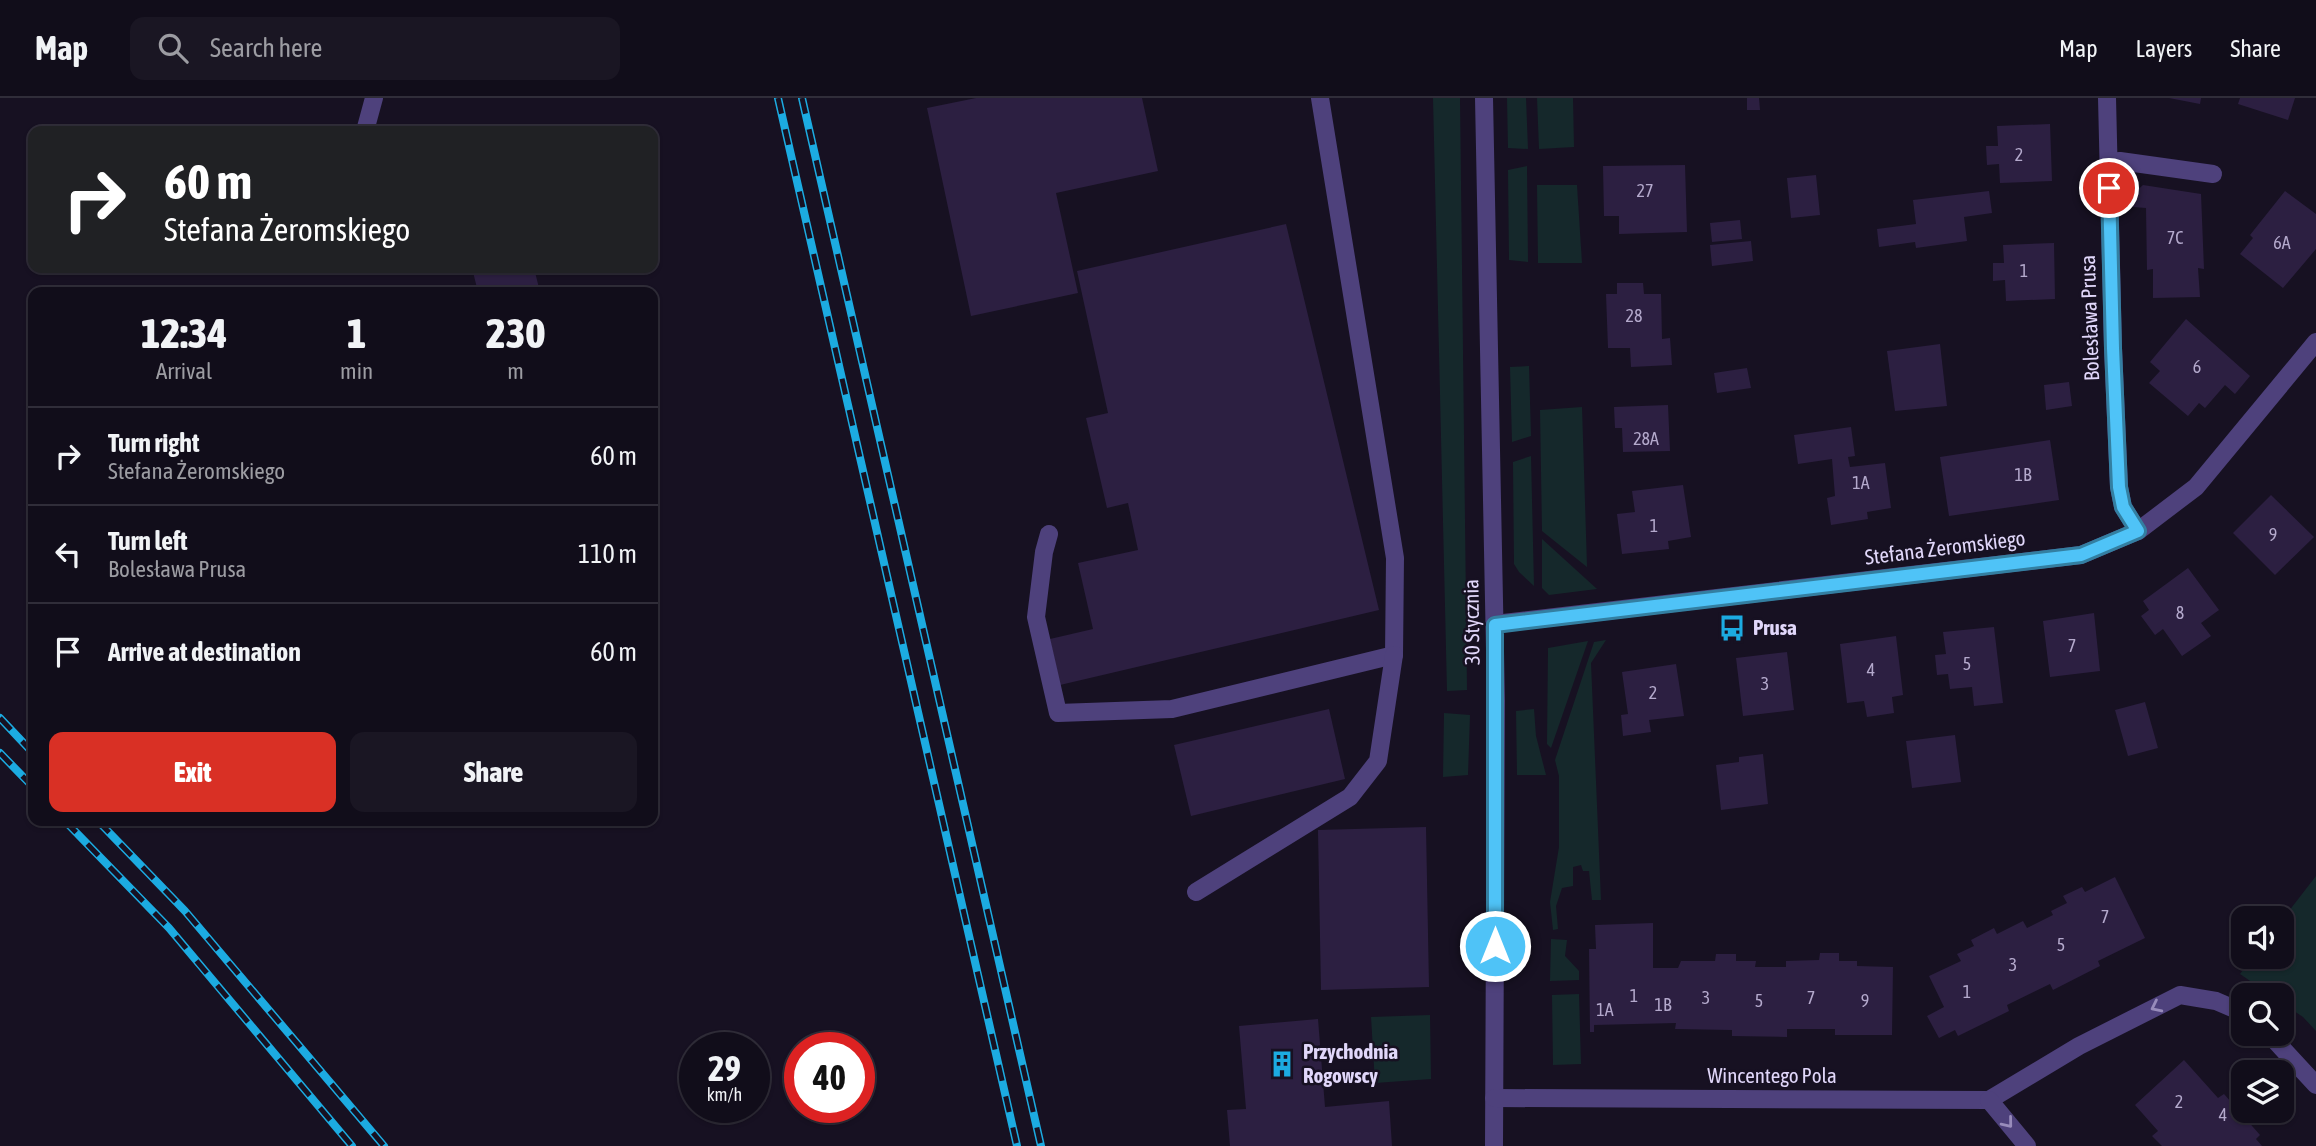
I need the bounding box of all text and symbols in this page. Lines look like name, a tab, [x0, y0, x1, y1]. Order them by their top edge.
search box	[130, 17, 620, 80]
text: Map	[35, 29, 88, 67]
icon: search	[154, 29, 192, 67]
text: Search here	[210, 33, 322, 63]
text: Map	[2059, 35, 2098, 62]
text: Layers	[2136, 35, 2192, 62]
text: Share	[2230, 35, 2281, 62]
house number: 2	[2015, 144, 2023, 165]
text: 60 m	[164, 153, 252, 209]
icon: right	[49, 154, 140, 245]
pin	[2079, 158, 2139, 218]
icon: arrive	[2090, 169, 2128, 207]
house number: 27	[1637, 180, 1653, 201]
text: Stefana Żeromskiego	[164, 211, 410, 248]
house number: 7C	[2167, 227, 2183, 248]
house number: 6A	[2273, 232, 2291, 253]
street label: Bolesława Prusa	[2075, 255, 2103, 382]
house number: 1	[2020, 260, 2028, 281]
house number: 28	[1626, 305, 1642, 326]
text: 12:34	[141, 309, 227, 357]
text: 1	[347, 309, 366, 357]
text: 230	[486, 309, 545, 357]
house number: 6	[2193, 356, 2201, 377]
text: Arrival	[156, 358, 212, 384]
text: min	[340, 358, 373, 384]
text: m	[507, 358, 524, 384]
text: Turn right	[108, 428, 199, 458]
house number: 28A	[1633, 428, 1659, 449]
icon: right	[49, 437, 87, 475]
text: 60 m	[590, 441, 637, 471]
text: Stefana Żeromskiego	[108, 458, 285, 484]
house number: 1B	[2015, 464, 2032, 485]
house number: 1A	[1852, 472, 1870, 493]
house number: 1	[1650, 515, 1658, 536]
house number: 9	[2269, 524, 2277, 545]
street label: Stefana Żeromskiego	[1863, 525, 2027, 569]
text: Turn left	[108, 526, 188, 556]
icon: left	[49, 535, 87, 573]
text: 110 m	[578, 539, 637, 569]
text: Bolesława Prusa	[108, 556, 246, 582]
street label: 30 Stycznia	[1458, 579, 1484, 665]
house number: 8	[2176, 602, 2184, 623]
bus stop icon: Prusa	[1717, 613, 1747, 643]
place label: Prusa	[1753, 615, 1797, 639]
icon: arrive	[49, 633, 87, 671]
house number: 7	[2068, 635, 2076, 656]
text: Arrive at destination	[108, 637, 301, 667]
text: 60 m	[590, 637, 637, 667]
house number: 5	[1963, 653, 1971, 674]
house number: 4	[1867, 659, 1875, 680]
house number: 3	[1761, 673, 1769, 694]
house number: 2	[1649, 682, 1657, 703]
button: Exit	[49, 732, 336, 812]
button: Share	[350, 732, 637, 812]
house number: 7	[2101, 906, 2109, 927]
map controls	[2231, 906, 2294, 1123]
button: sound	[2231, 906, 2294, 969]
position arrow	[1458, 909, 1532, 983]
house number: 5	[2057, 934, 2065, 955]
house number: 3	[2009, 954, 2017, 975]
house number: 1	[1963, 981, 1971, 1002]
button: search	[2231, 983, 2294, 1046]
house number: 1	[1630, 985, 1638, 1006]
house number: 3	[1702, 987, 1710, 1008]
house number: 7	[1807, 987, 1815, 1008]
house number: 5	[1755, 990, 1763, 1011]
house number: 9	[1861, 990, 1869, 1011]
house number: 1B	[1655, 994, 1672, 1015]
house number: 1A	[1596, 999, 1614, 1020]
one-way arrow	[2151, 999, 2163, 1013]
speed limit sign: 40	[784, 1032, 875, 1123]
place label: Przychodnia Rogowscy	[1303, 1039, 1398, 1087]
text: 29	[708, 1048, 741, 1088]
building icon: Przychodnia Rogowscy	[1267, 1049, 1297, 1079]
button: layers	[2231, 1060, 2294, 1123]
street label: Wincentego Pola	[1707, 1063, 1837, 1087]
text: km/h	[707, 1084, 742, 1105]
house number: 2	[2175, 1091, 2183, 1112]
house number: 4	[2219, 1104, 2227, 1125]
one-way arrow	[2000, 1114, 2012, 1127]

